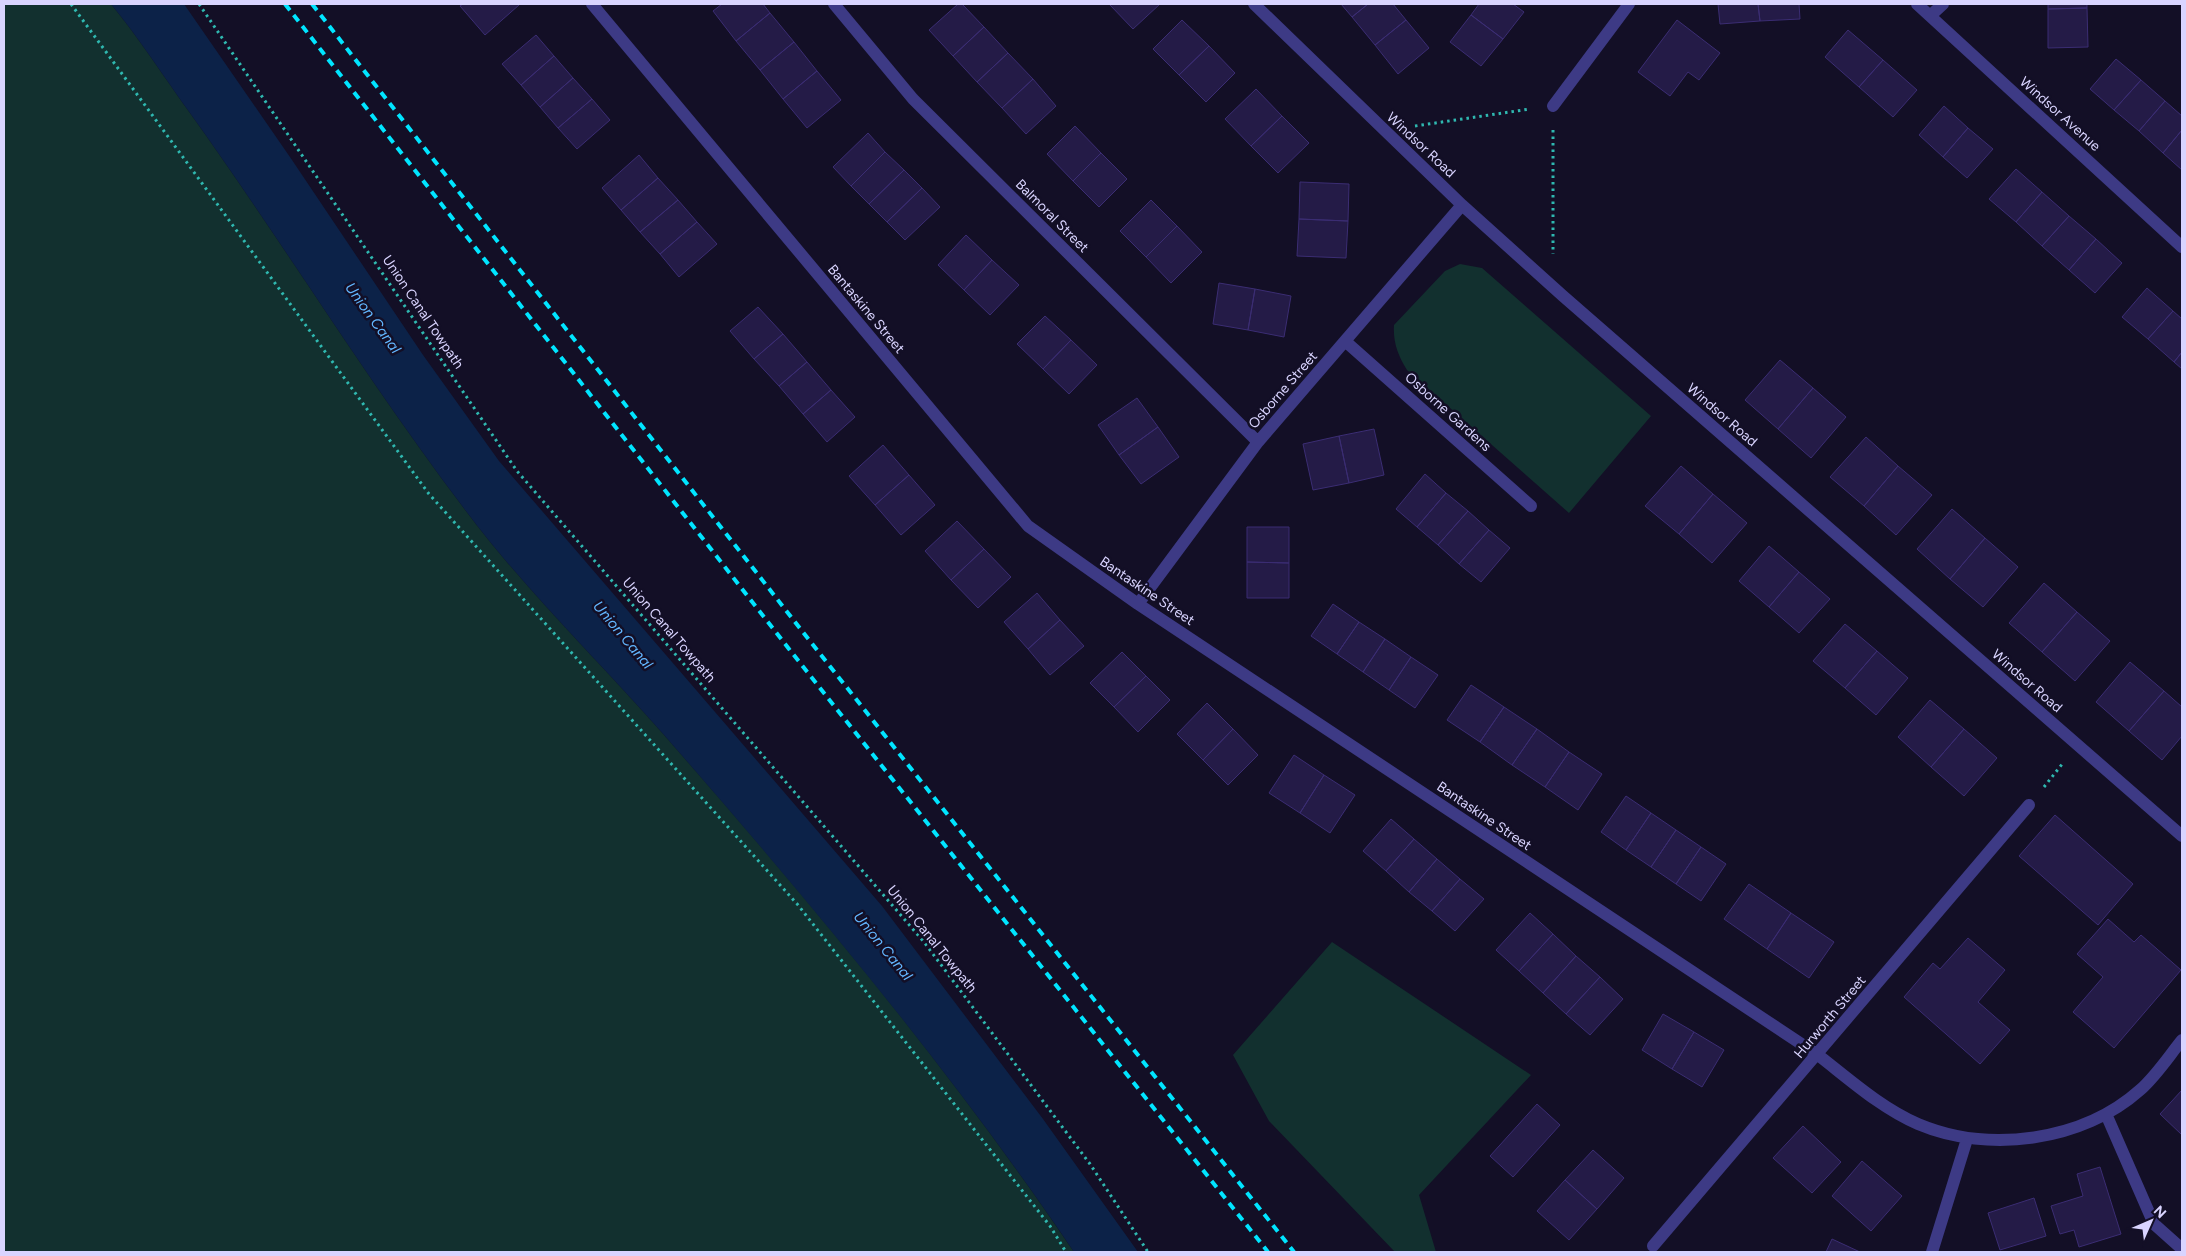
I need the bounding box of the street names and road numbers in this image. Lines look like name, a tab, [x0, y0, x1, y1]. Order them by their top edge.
street label: Windsor Avenue	[2016, 73, 2104, 155]
street label: Windsor Road	[1383, 109, 1459, 181]
street label: Balmoral Street	[1012, 176, 1092, 256]
street label: Union Canal Towpath	[379, 252, 467, 372]
street label: Bantaskine Street	[824, 261, 908, 357]
street label: Osborne Street	[1245, 348, 1321, 432]
street label: Osborne Gardens	[1401, 369, 1495, 455]
street label: Windsor Road	[1683, 380, 1761, 450]
street label: Bantaskine Street	[1096, 553, 1198, 629]
street label: Union Canal Towpath	[619, 574, 719, 686]
street label: Windsor Road	[1988, 646, 2066, 716]
street label: Bantaskine Street	[1433, 778, 1535, 854]
street label: Union Canal Towpath	[884, 882, 980, 996]
street label: Hurworth Street	[1791, 972, 1869, 1062]

